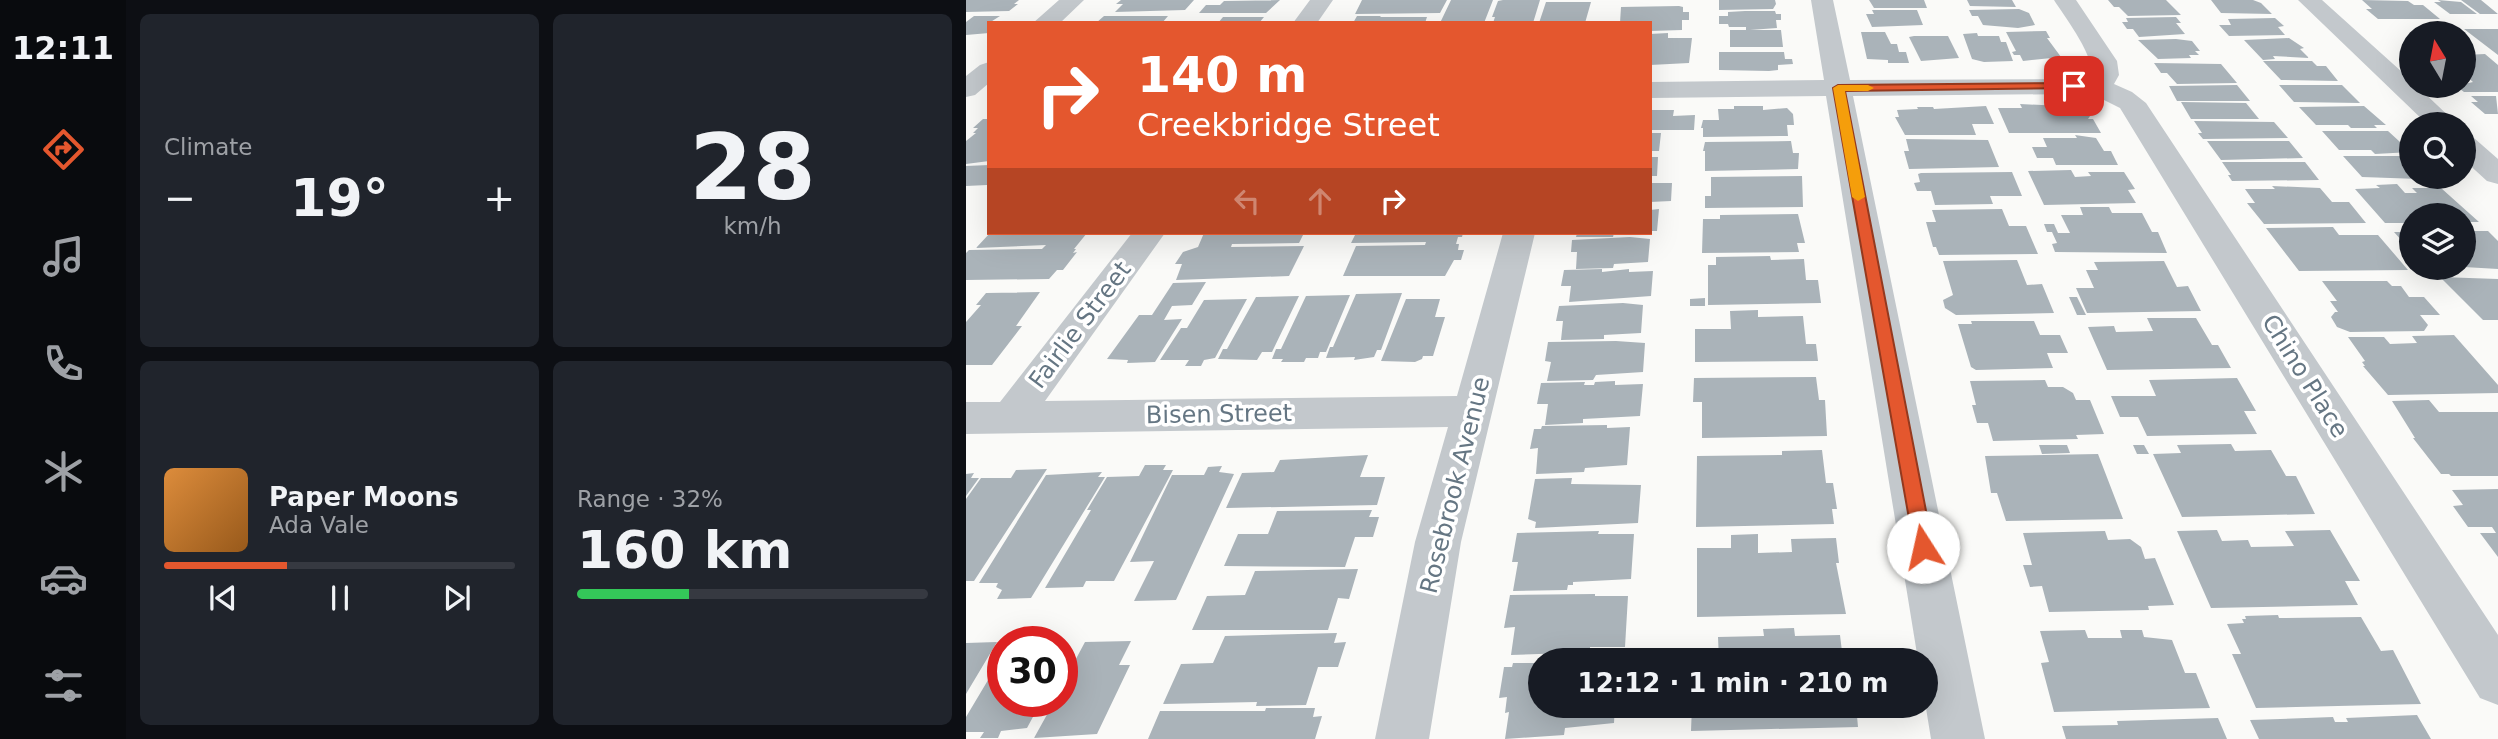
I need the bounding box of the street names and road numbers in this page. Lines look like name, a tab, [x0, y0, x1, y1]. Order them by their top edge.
street label: Fairlie Street	[1023, 256, 1137, 394]
street label: Chino Place	[2256, 309, 2354, 443]
street label: Rosebrook Avenue	[1415, 374, 1495, 596]
street label: Bisen Street	[1146, 399, 1292, 429]

